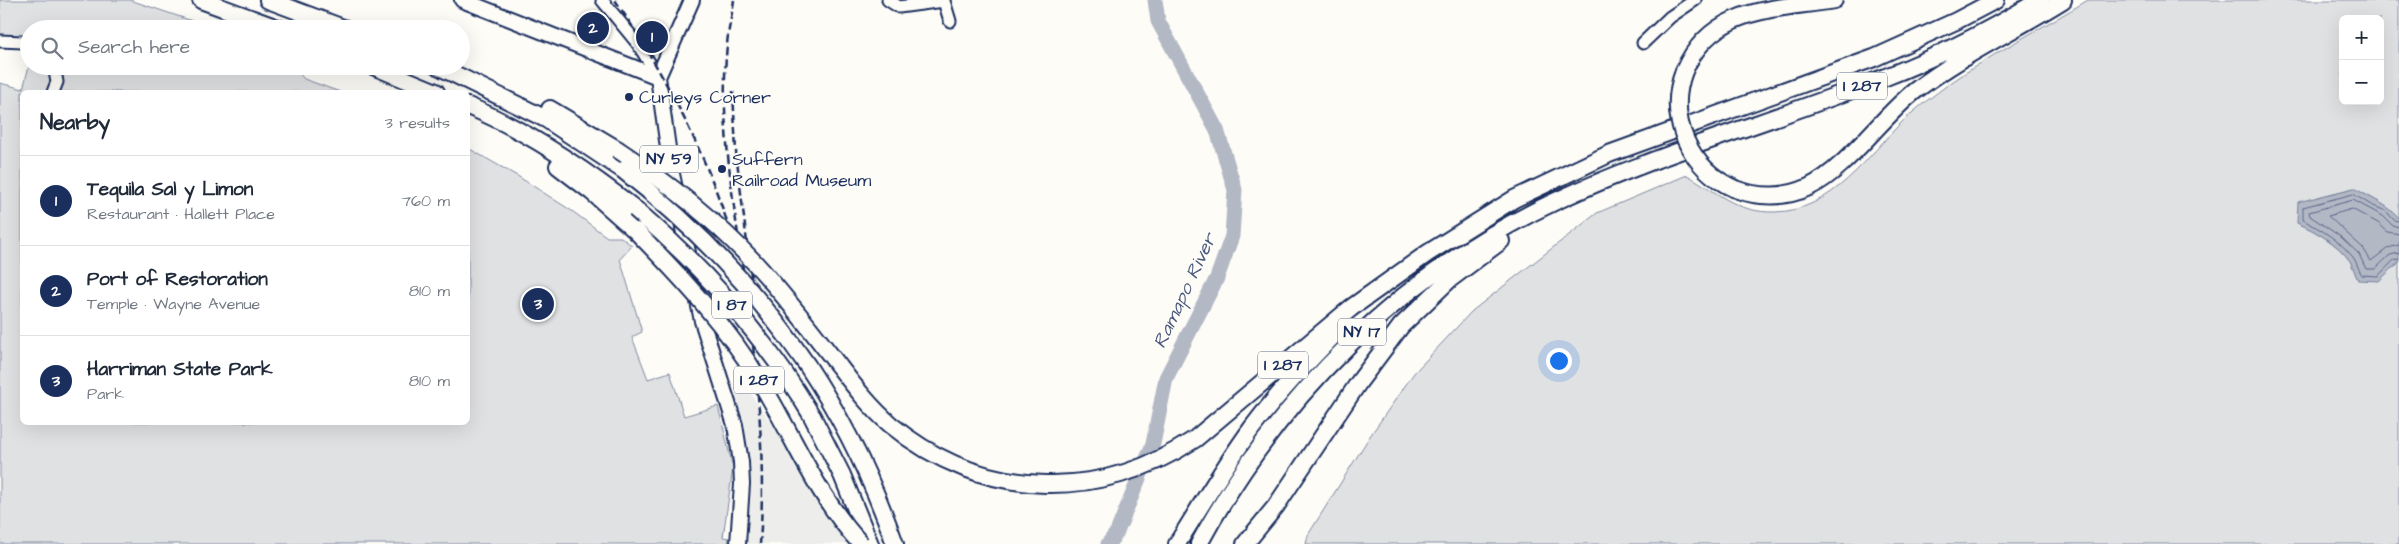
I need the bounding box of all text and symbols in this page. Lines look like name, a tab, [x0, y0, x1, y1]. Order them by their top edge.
pin: 2	[577, 9, 609, 47]
map controls	[2339, 15, 2384, 105]
button: +	[2339, 15, 2384, 60]
pin: 1	[636, 18, 668, 56]
search box	[20, 20, 470, 75]
icon: search	[38, 34, 66, 62]
text: Search here	[78, 34, 190, 61]
button: −	[2339, 60, 2384, 105]
road number: I 287	[1837, 72, 1887, 100]
place label: Curleys Corner	[639, 85, 771, 111]
marker: Curleys Corner	[623, 91, 635, 103]
text: Nearby	[40, 108, 110, 137]
text: 3 results	[385, 112, 450, 134]
road number: NY 59	[640, 146, 698, 172]
place label: Suffern Railroad Museum	[732, 147, 871, 193]
marker: Suffern Railroad Museum	[716, 163, 728, 175]
text: Tequila Sal y Limon	[87, 176, 253, 203]
text: 1	[55, 190, 57, 212]
text: 760 m	[401, 190, 450, 212]
text: Restaurant · Hallett Place	[87, 203, 275, 225]
water label: Ramapo River	[1147, 227, 1224, 353]
text: Port of Restoration	[87, 266, 268, 293]
text: 2	[51, 280, 61, 302]
text: 810 m	[409, 280, 450, 302]
pin: 3	[522, 285, 554, 323]
road number: I 87	[712, 292, 752, 318]
text: Temple · Wayne Avenue	[87, 293, 260, 315]
road number: NY 17	[1338, 318, 1386, 346]
your location	[1546, 348, 1572, 374]
road number: I 287	[1258, 352, 1308, 378]
text: Harriman State Park	[87, 356, 273, 383]
road number: I 287	[734, 366, 784, 394]
text: 3	[52, 370, 60, 392]
text: 810 m	[409, 370, 450, 392]
text: Park	[87, 383, 124, 405]

